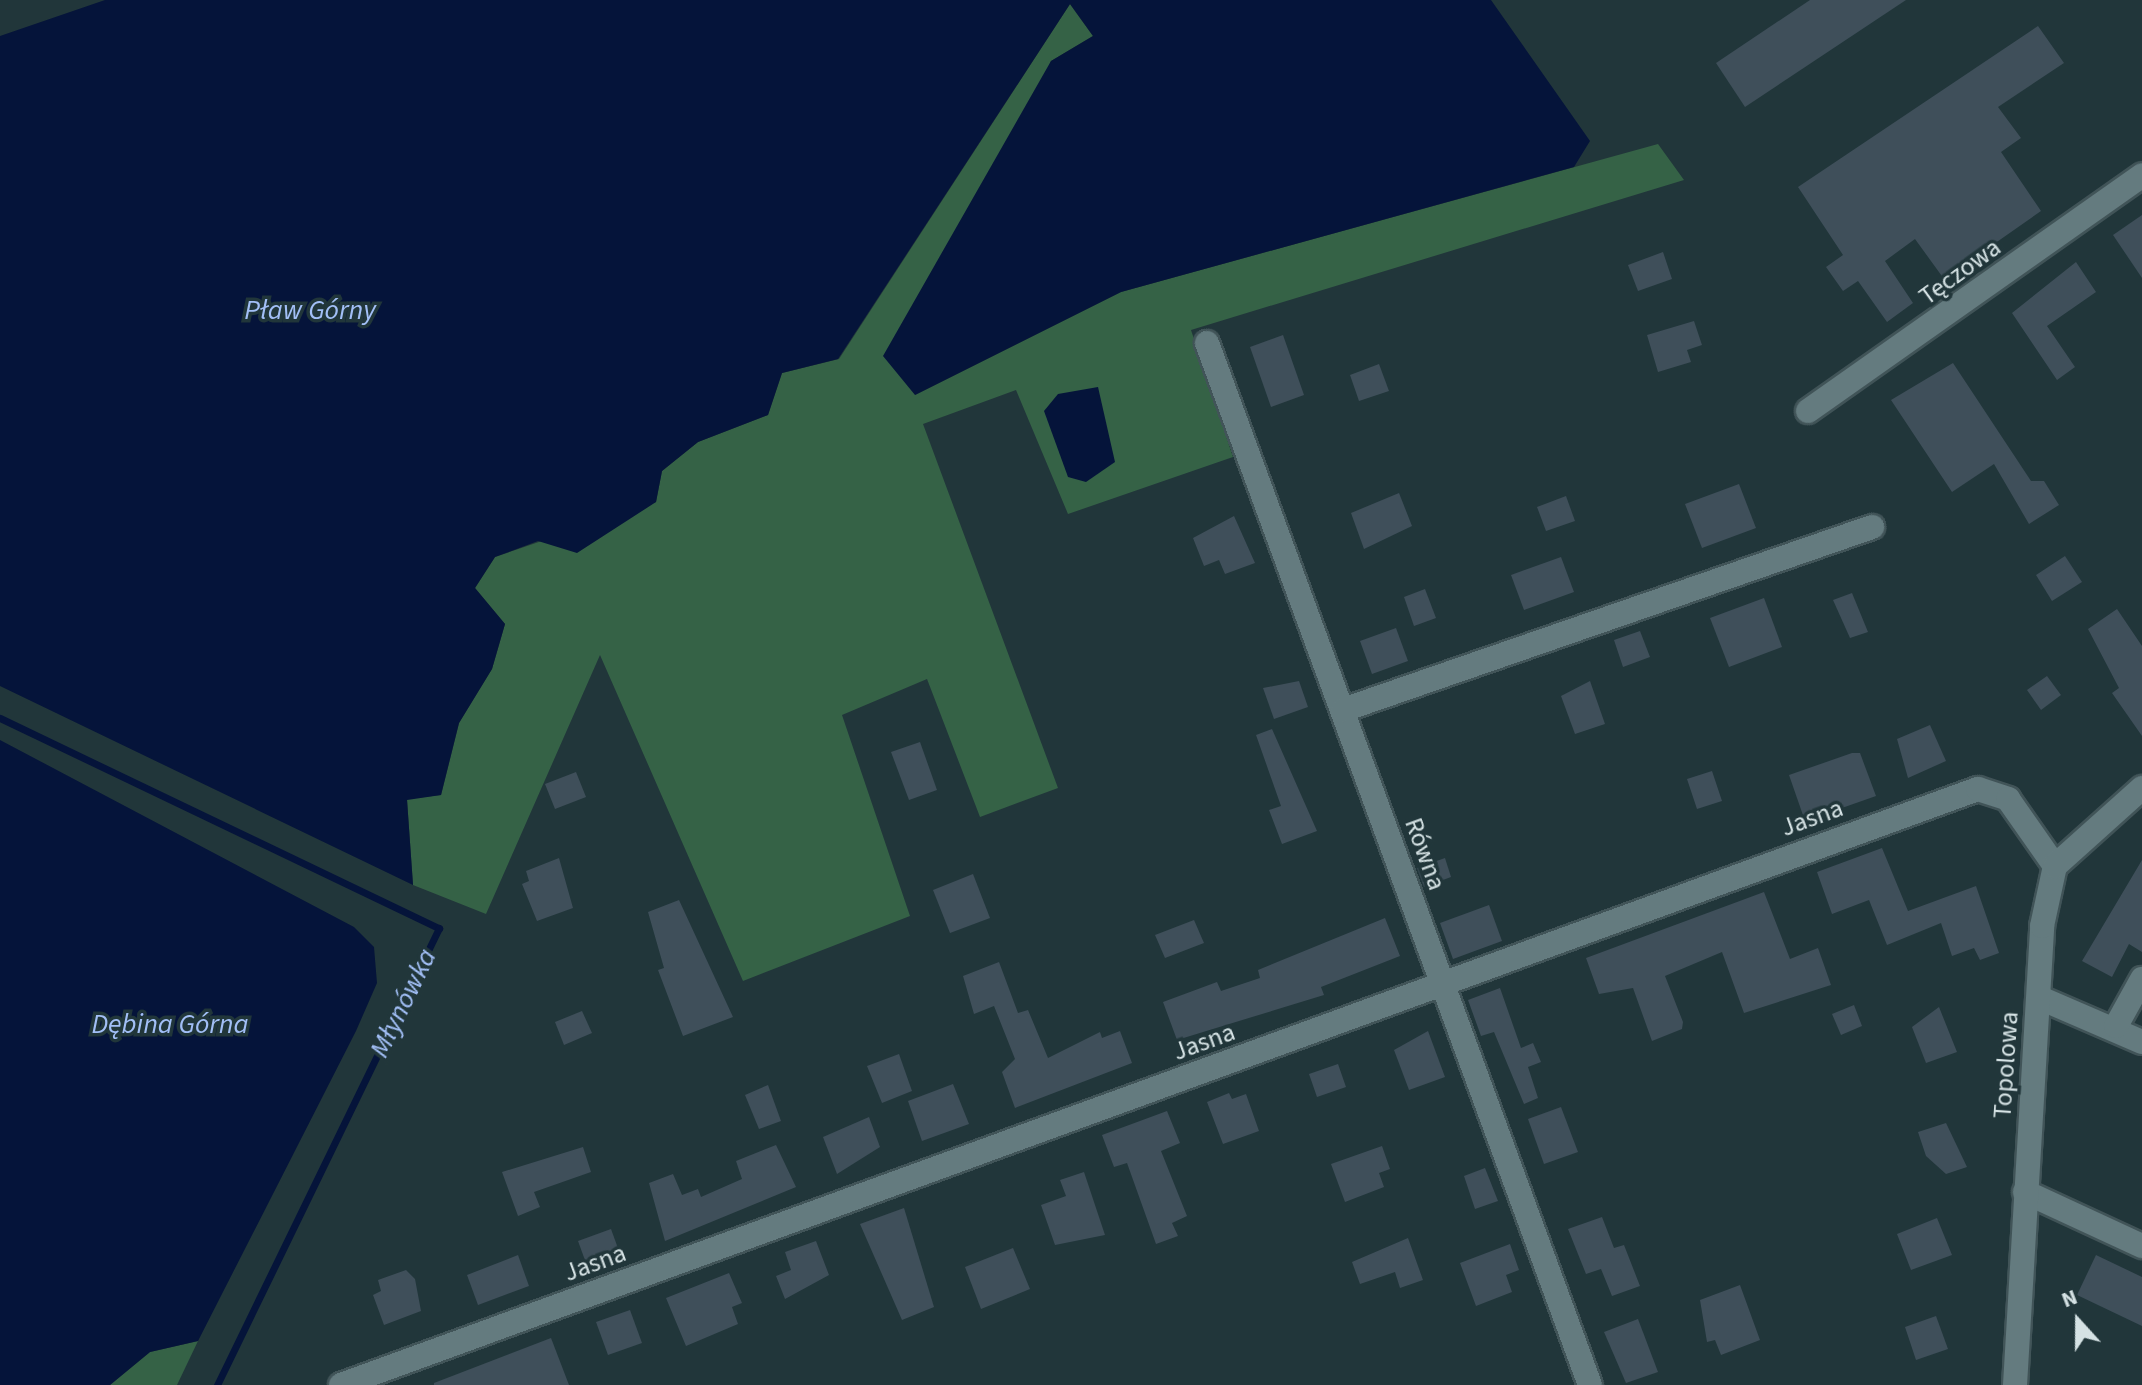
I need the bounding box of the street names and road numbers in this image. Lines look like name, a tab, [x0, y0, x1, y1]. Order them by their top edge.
street label: Tęczowa	[1913, 232, 2007, 312]
street label: Jasna	[1777, 792, 1847, 844]
street label: Równa	[1398, 814, 1452, 894]
street label: Topolowa	[1987, 1011, 2025, 1119]
street label: Jasna	[1169, 1016, 1239, 1068]
street label: Jasna	[560, 1237, 630, 1289]

